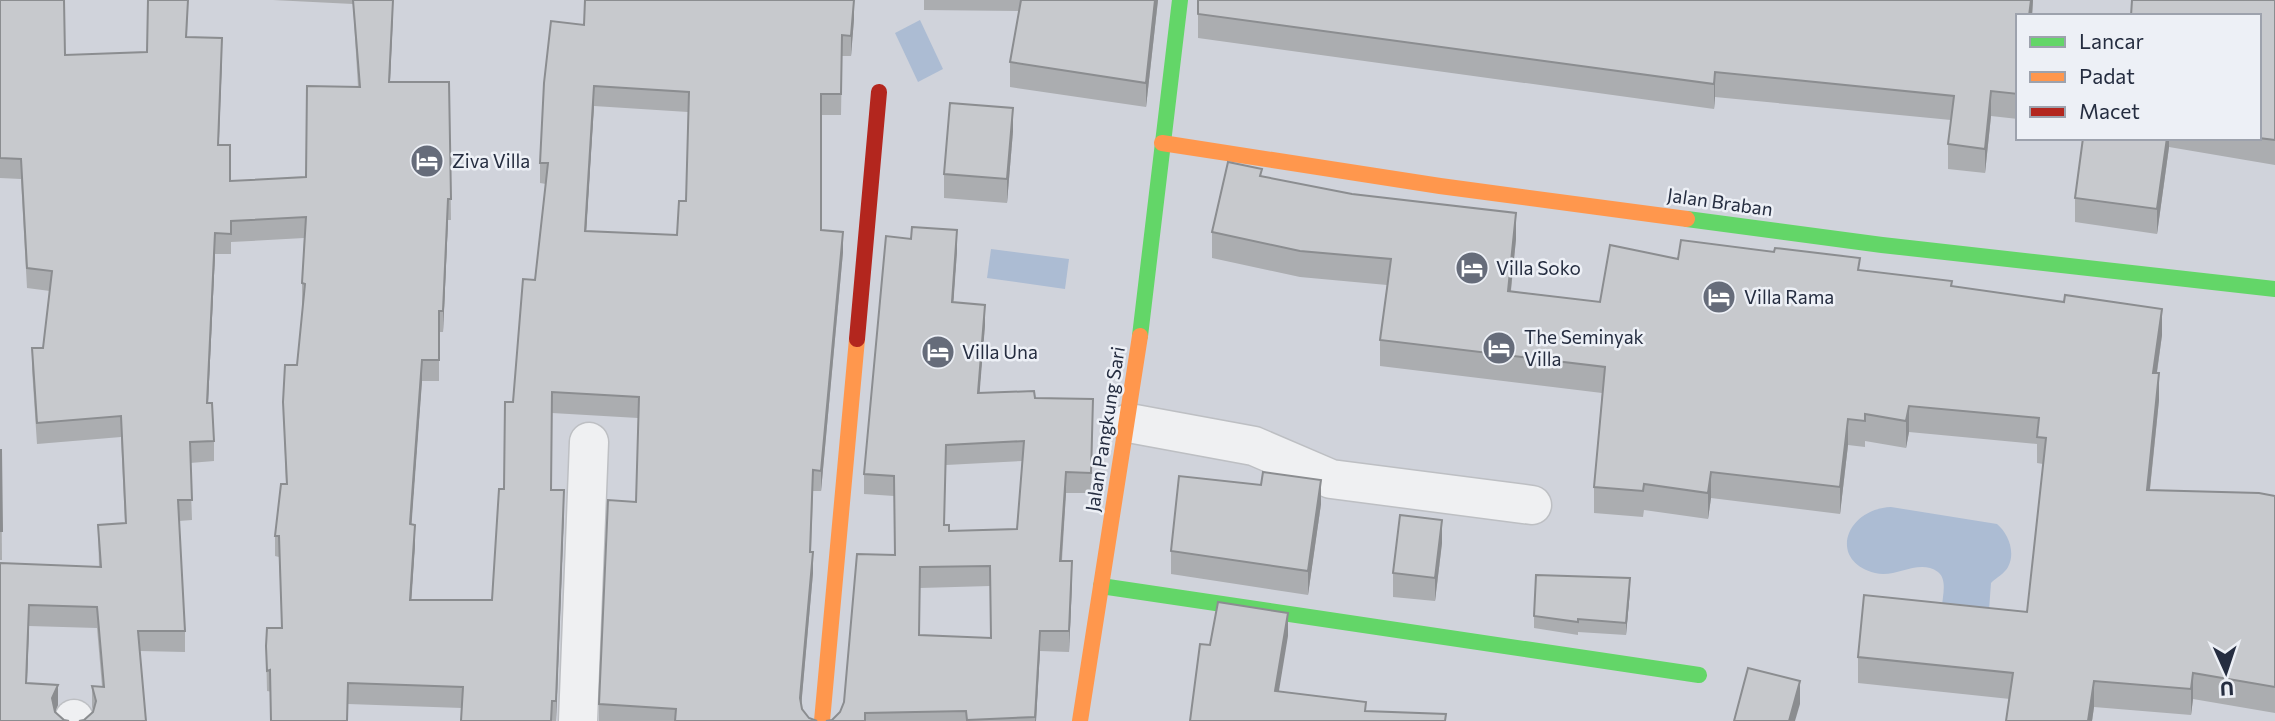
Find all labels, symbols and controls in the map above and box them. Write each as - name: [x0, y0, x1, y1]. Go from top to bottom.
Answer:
- legend: [2016, 14, 2261, 140]
- text: Lancar: [2079, 28, 2144, 53]
- text: Padat: [2079, 63, 2135, 88]
- text: Macet: [2079, 98, 2140, 123]
- hotel icon: Ziva Villa: [408, 142, 446, 180]
- place label: Ziva Villa: [452, 149, 530, 172]
- street label: Jalan Braban: [1666, 183, 1774, 220]
- hotel icon: Villa Soko: [1453, 249, 1491, 287]
- place label: Villa Soko: [1496, 256, 1581, 279]
- hotel icon: Villa Rama: [1700, 278, 1738, 316]
- place label: Villa Rama: [1744, 285, 1834, 308]
- place label: The Seminyak Villa: [1524, 325, 1644, 370]
- hotel icon: The Seminyak Villa: [1480, 329, 1518, 367]
- hotel icon: Villa Una: [919, 333, 957, 371]
- place label: Villa Una: [962, 340, 1038, 363]
- street label: Jalan Pangkung Sari: [1080, 345, 1129, 513]
- north arrow: [2191, 637, 2261, 707]
- text: U: [2219, 678, 2234, 701]

